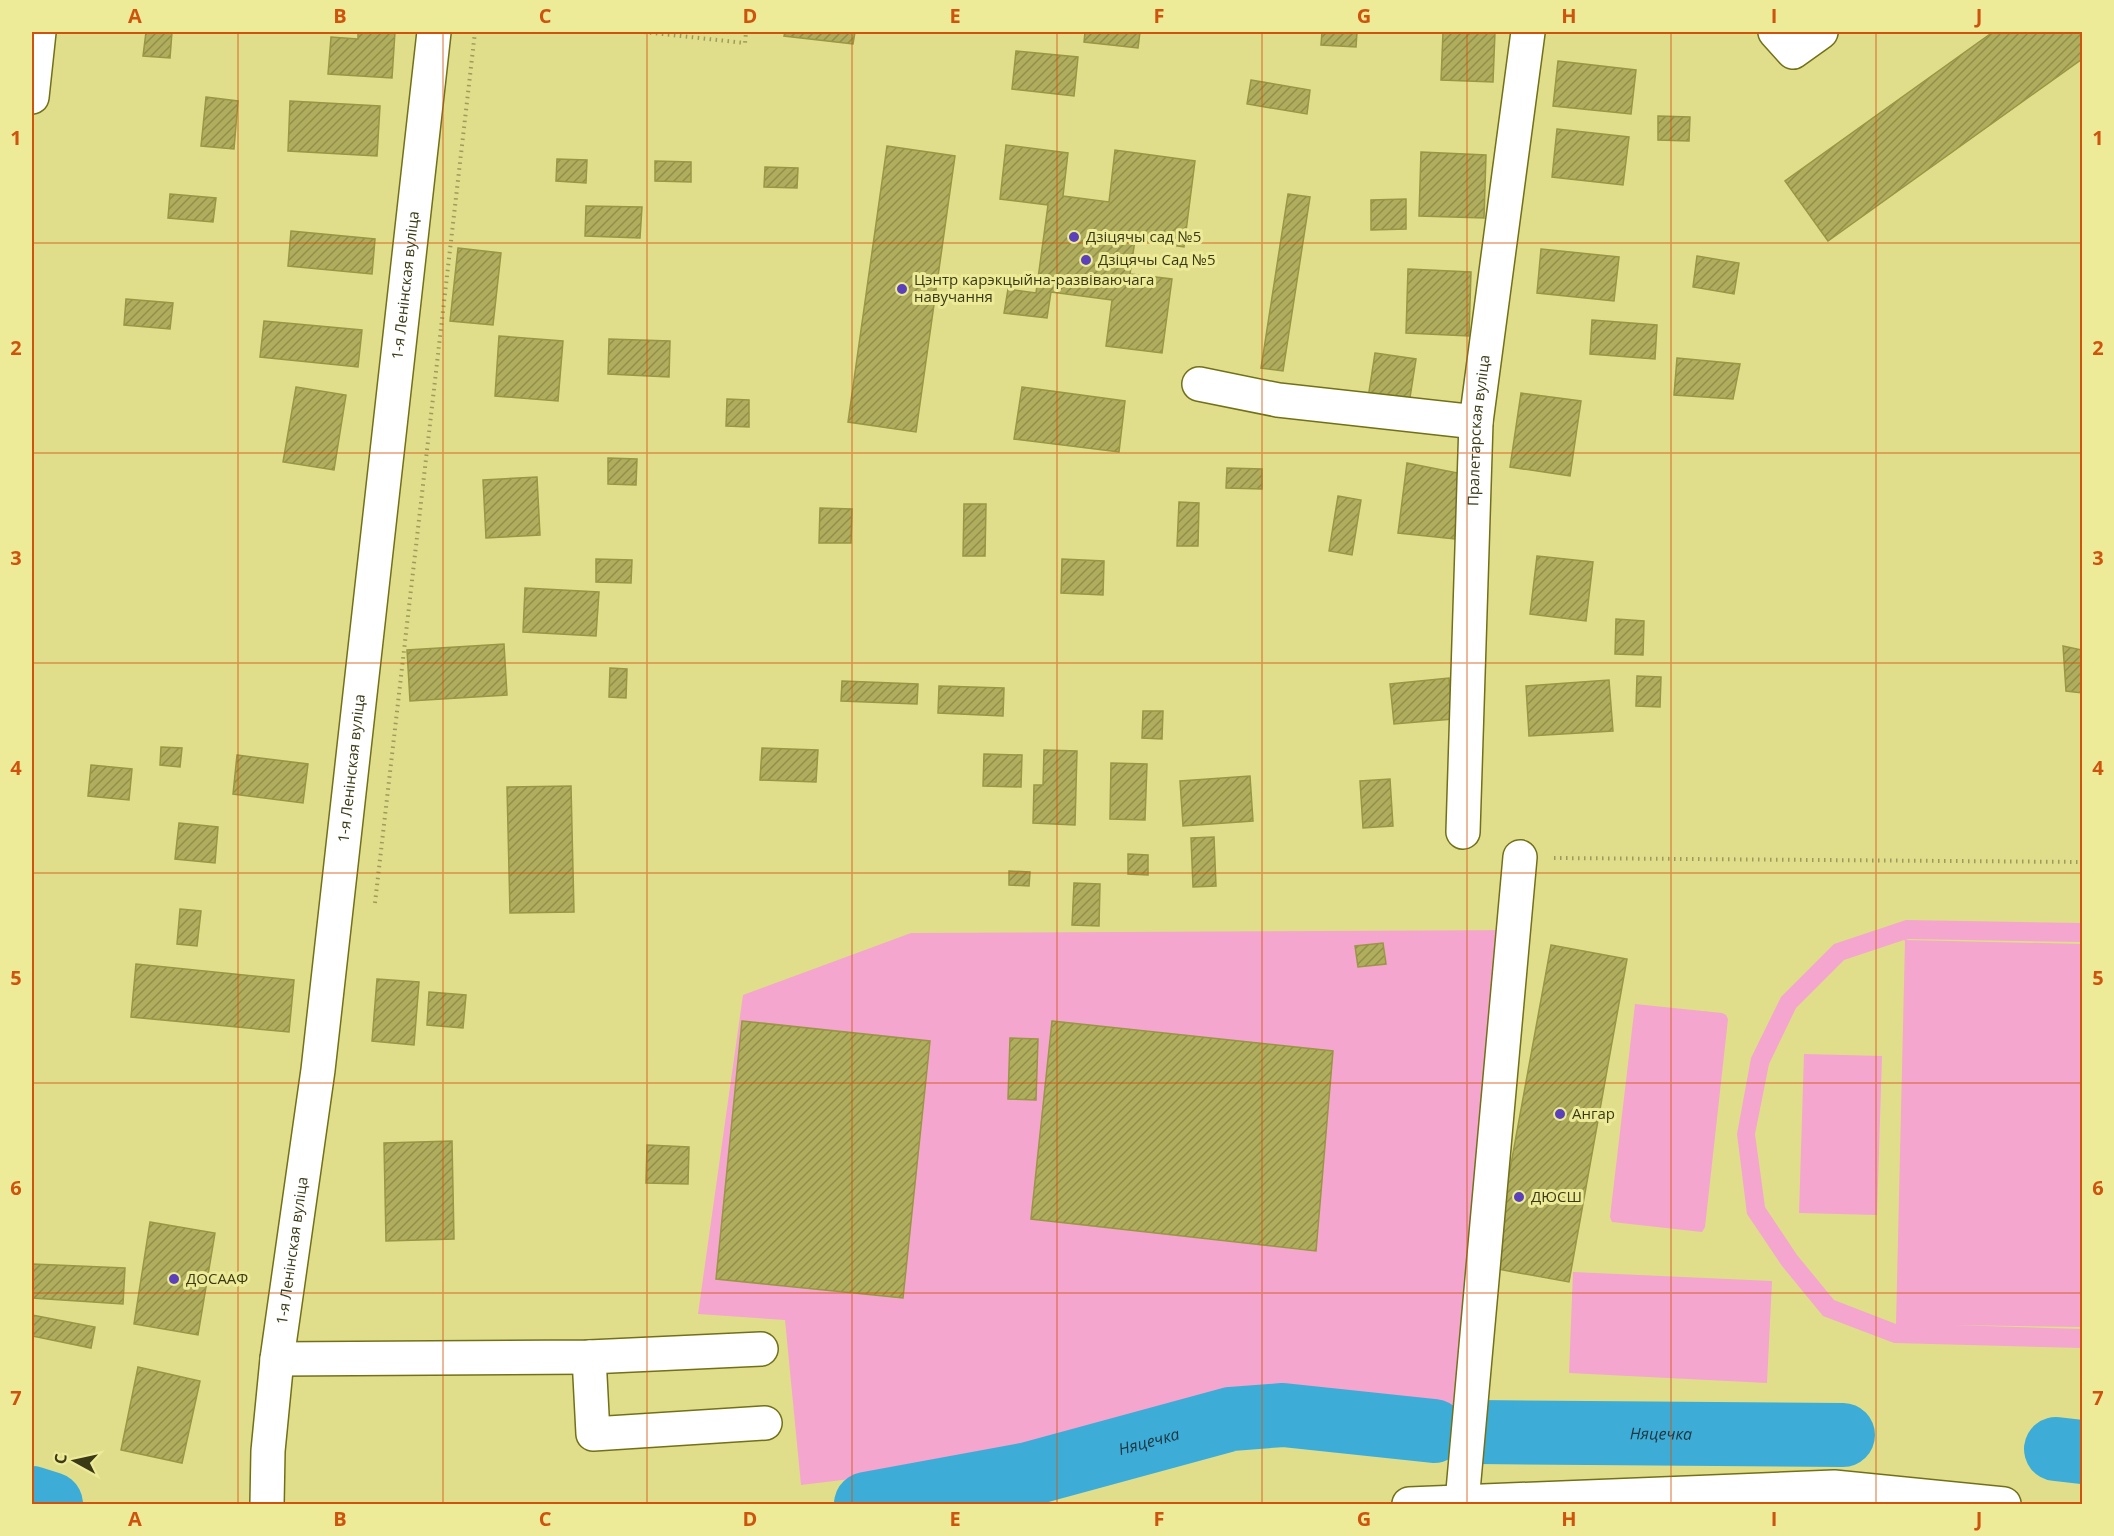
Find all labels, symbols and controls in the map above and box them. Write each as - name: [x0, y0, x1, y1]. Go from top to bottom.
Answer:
- text: A: [128, 2, 142, 29]
- text: B: [333, 2, 347, 29]
- text: C: [539, 2, 552, 29]
- text: D: [743, 2, 757, 29]
- text: E: [949, 2, 961, 29]
- text: F: [1154, 2, 1164, 29]
- text: G: [1357, 2, 1371, 29]
- text: H: [1561, 2, 1577, 29]
- text: I: [1771, 2, 1777, 29]
- text: J: [1974, 2, 1982, 29]
- text: 1: [10, 124, 22, 151]
- text: 1: [2092, 124, 2104, 151]
- street label: 1-я Ленінская вуліца: [386, 210, 423, 360]
- place label: Дзіцячы сад №5: [1086, 226, 1201, 246]
- marker: Дзіцячы сад №5: [1067, 230, 1081, 244]
- place label: Дзіцячы Сад №5: [1098, 249, 1216, 269]
- marker: Дзіцячы Сад №5: [1079, 253, 1093, 267]
- place label: Цэнтр карэкцыйна-развіваючага навучання: [914, 269, 1154, 306]
- marker: Цэнтр карэкцыйна-развіваючага навучання: [895, 282, 909, 296]
- text: 2: [10, 334, 22, 361]
- text: 2: [2092, 334, 2104, 361]
- street label: Пралетарская вуліца: [1462, 353, 1494, 506]
- text: 3: [10, 544, 22, 571]
- text: 3: [2092, 544, 2104, 571]
- street label: 1-я Ленінская вуліца: [333, 693, 369, 843]
- text: 4: [10, 754, 22, 781]
- text: 4: [2092, 754, 2104, 781]
- text: 5: [10, 964, 22, 991]
- text: 5: [2092, 964, 2104, 991]
- place label: Ангар: [1572, 1103, 1615, 1123]
- marker: Ангар: [1553, 1107, 1567, 1121]
- text: 6: [10, 1174, 22, 1201]
- text: 6: [2092, 1174, 2104, 1201]
- street label: 1-я Ленінская вуліца: [271, 1175, 312, 1326]
- place label: ДЮСШ: [1531, 1186, 1582, 1206]
- marker: ДЮСШ: [1512, 1190, 1526, 1204]
- place label: ДОСААФ: [186, 1268, 248, 1288]
- marker: ДОСААФ: [167, 1272, 181, 1286]
- text: 7: [10, 1384, 22, 1411]
- text: 7: [2092, 1384, 2104, 1411]
- water label: Няцечка: [1630, 1422, 1692, 1445]
- water label: Няцечка: [1116, 1423, 1182, 1460]
- north arrow: [45, 1431, 105, 1491]
- text: С: [49, 1452, 72, 1465]
- text: A: [128, 1505, 142, 1532]
- text: B: [333, 1505, 347, 1532]
- text: C: [539, 1505, 552, 1532]
- text: D: [743, 1505, 757, 1532]
- text: E: [949, 1505, 961, 1532]
- text: F: [1154, 1505, 1164, 1532]
- text: G: [1357, 1505, 1371, 1532]
- text: H: [1561, 1505, 1577, 1532]
- text: I: [1771, 1505, 1777, 1532]
- text: J: [1974, 1505, 1982, 1532]

